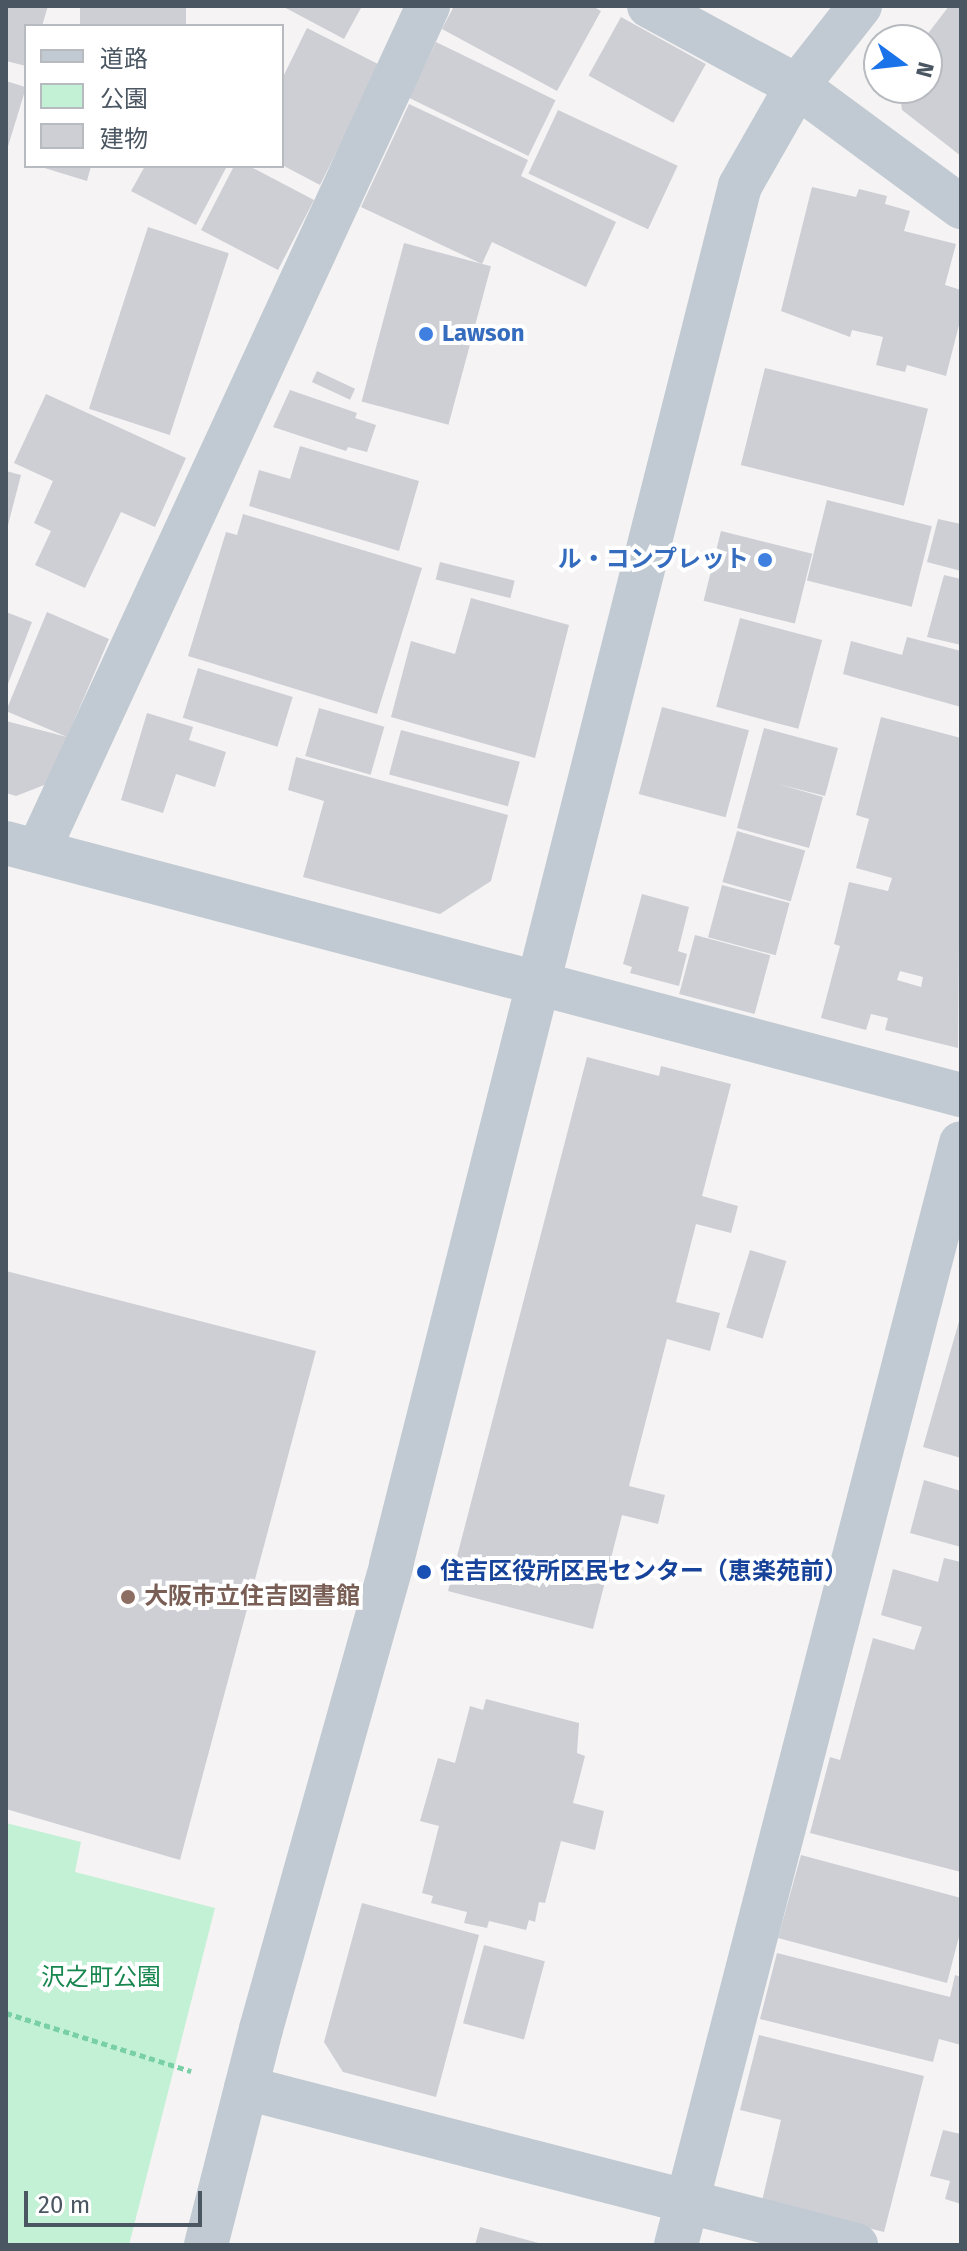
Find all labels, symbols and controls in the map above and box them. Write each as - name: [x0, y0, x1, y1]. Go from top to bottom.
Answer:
- legend: [24, 24, 284, 168]
- north arrow: [863, 24, 943, 104]
- text: 道路: [100, 45, 148, 73]
- text: N: [910, 59, 940, 80]
- text: 公園: [100, 85, 148, 113]
- text: 建物: [100, 125, 148, 153]
- place label: Lawson: [442, 320, 525, 348]
- marker: Lawson: [417, 325, 435, 343]
- place label: ル・コンプレット: [557, 546, 749, 574]
- marker: ル・コンプレット: [756, 551, 774, 569]
- place label: 住吉区役所区民センター（恵楽苑前）: [440, 1558, 848, 1586]
- marker: 住吉区役所区民センター（恵楽苑前）: [415, 1563, 433, 1581]
- place label: 大阪市立住吉図書館: [144, 1583, 360, 1611]
- marker: 大阪市立住吉図書館: [119, 1588, 137, 1606]
- park label: 沢之町公園: [41, 1964, 161, 1992]
- scale bar: [28, 2175, 206, 2225]
- text: 20 m: [38, 2191, 90, 2219]

